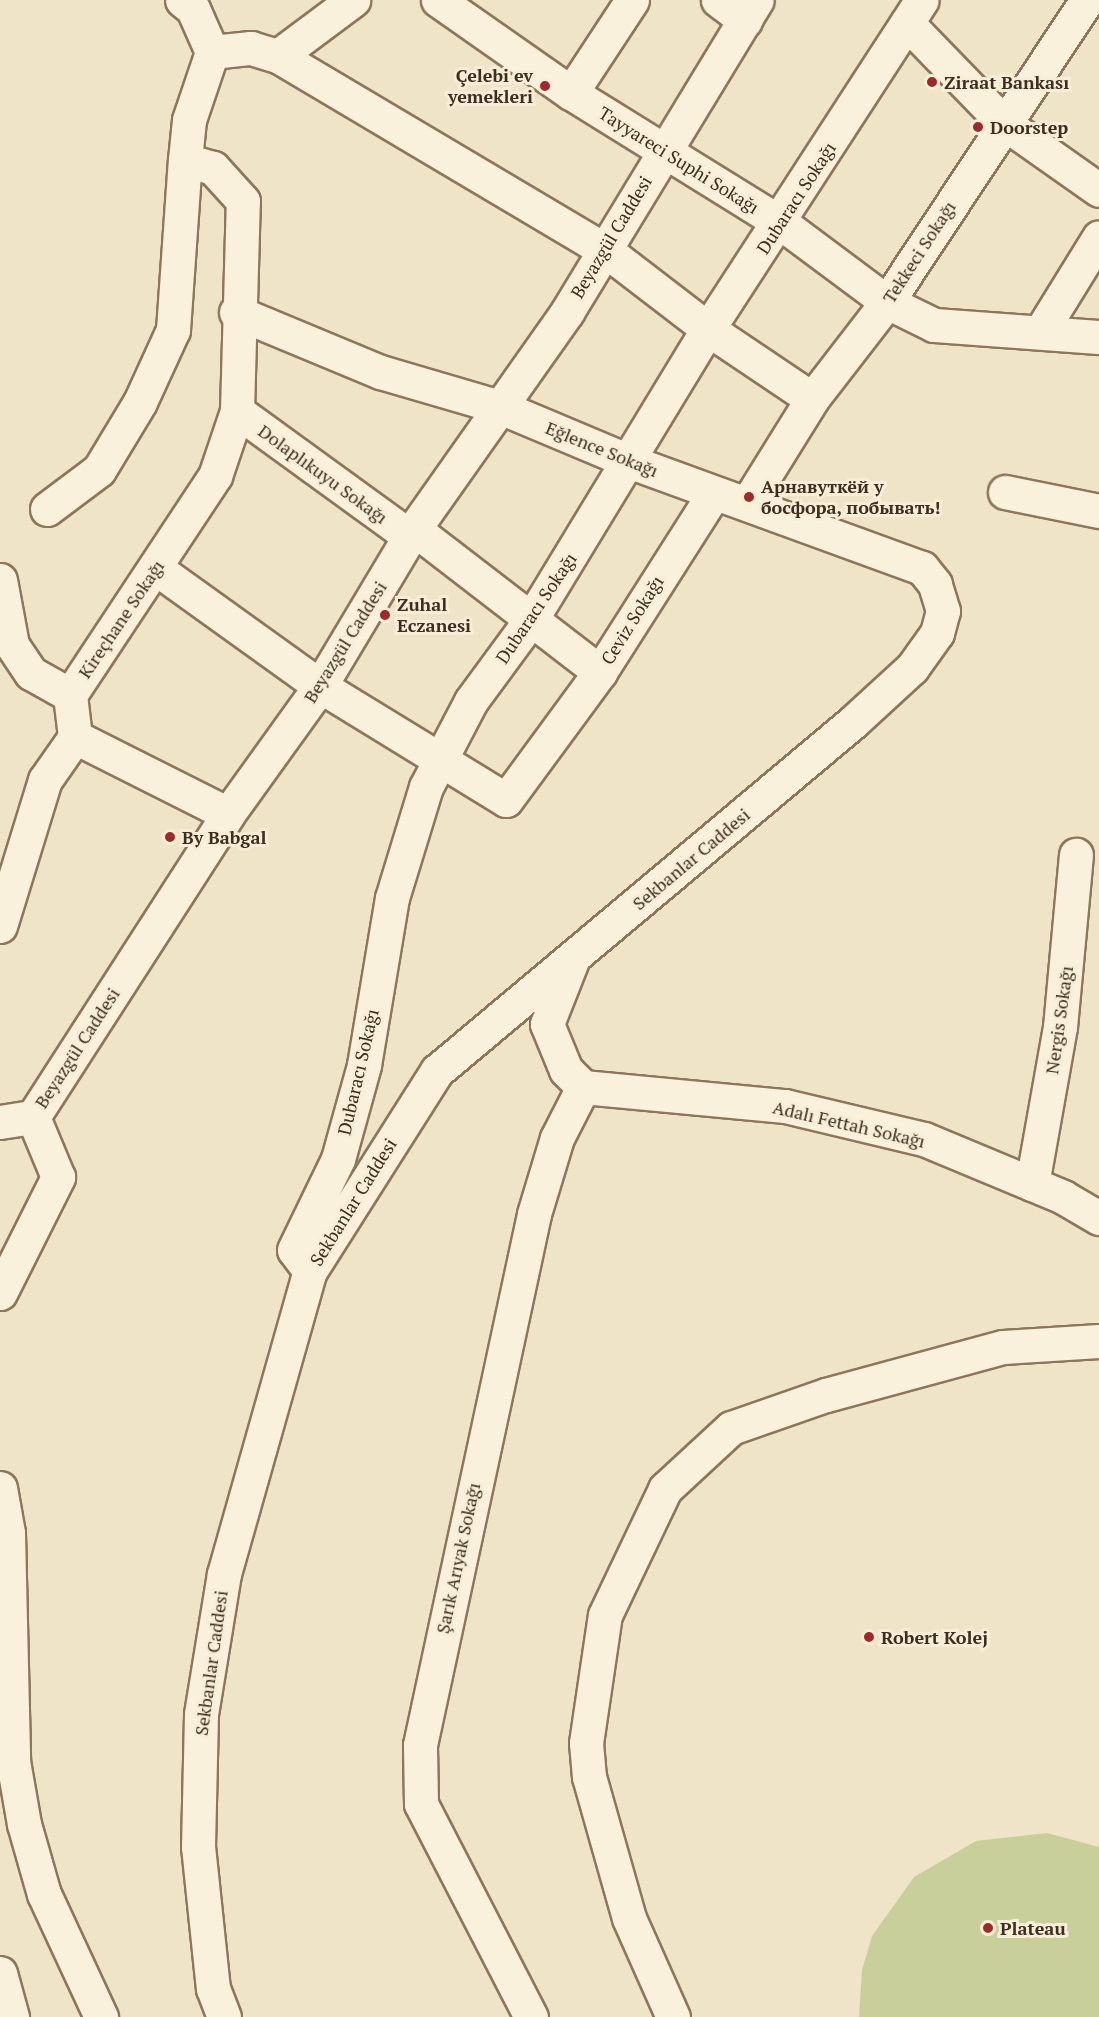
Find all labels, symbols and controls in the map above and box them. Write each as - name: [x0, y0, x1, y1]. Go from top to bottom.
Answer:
- place label: Çelebi ev yemekleri: [448, 65, 533, 107]
- place label: Ziraat Bankası: [944, 71, 1069, 93]
- marker: Ziraat Bankası: [925, 75, 939, 89]
- marker: Çelebi ev yemekleri: [538, 79, 552, 93]
- street label: Tayyareci Suphi Sokağı: [595, 102, 763, 218]
- place label: Doorstep: [990, 116, 1068, 138]
- marker: Doorstep: [971, 120, 985, 134]
- street label: Dubaracı Sokağı: [752, 138, 840, 258]
- street label: Beyazgül Caddesi: [566, 172, 656, 302]
- street label: Tekkeci Sokağı: [878, 197, 960, 307]
- street label: Eğlence Sokağı: [543, 417, 661, 481]
- street label: Dolaplıkuyu Sokağı: [254, 420, 392, 528]
- place label: Арнавуткёй у босфора, побывать!: [761, 476, 941, 518]
- marker: Арнавуткёй у босфора, побывать!: [742, 490, 756, 504]
- street label: Dubaracı Sokağı: [491, 548, 581, 668]
- street label: Kireçhane Sokağı: [73, 556, 169, 682]
- street label: Ceviz Sokağı: [596, 572, 668, 668]
- street label: Beyazgül Caddesi: [299, 577, 391, 707]
- place label: Zuhal Eczanesi: [397, 594, 471, 636]
- marker: Zuhal Eczanesi: [378, 608, 392, 622]
- street label: Sekbanlar Caddesi: [628, 804, 754, 914]
- place label: By Babgal: [182, 826, 266, 848]
- marker: By Babgal: [163, 830, 177, 844]
- street label: Nergis Sokağı: [1041, 964, 1077, 1076]
- street label: Beyazgül Caddesi: [30, 984, 124, 1112]
- street label: Dubaracı Sokağı: [333, 1007, 383, 1137]
- street label: Adalı Fettah Sokağı: [771, 1096, 927, 1152]
- street label: Sekbanlar Caddesi: [305, 1134, 401, 1270]
- street label: Şarık Arıyak Sokağı: [431, 1480, 485, 1636]
- street label: Sekbanlar Caddesi: [190, 1589, 232, 1737]
- place label: Robert Kolej: [881, 1626, 988, 1648]
- marker: Robert Kolej: [862, 1630, 876, 1644]
- place label: Plateau: [1000, 1917, 1066, 1939]
- marker: Plateau: [981, 1921, 995, 1935]

